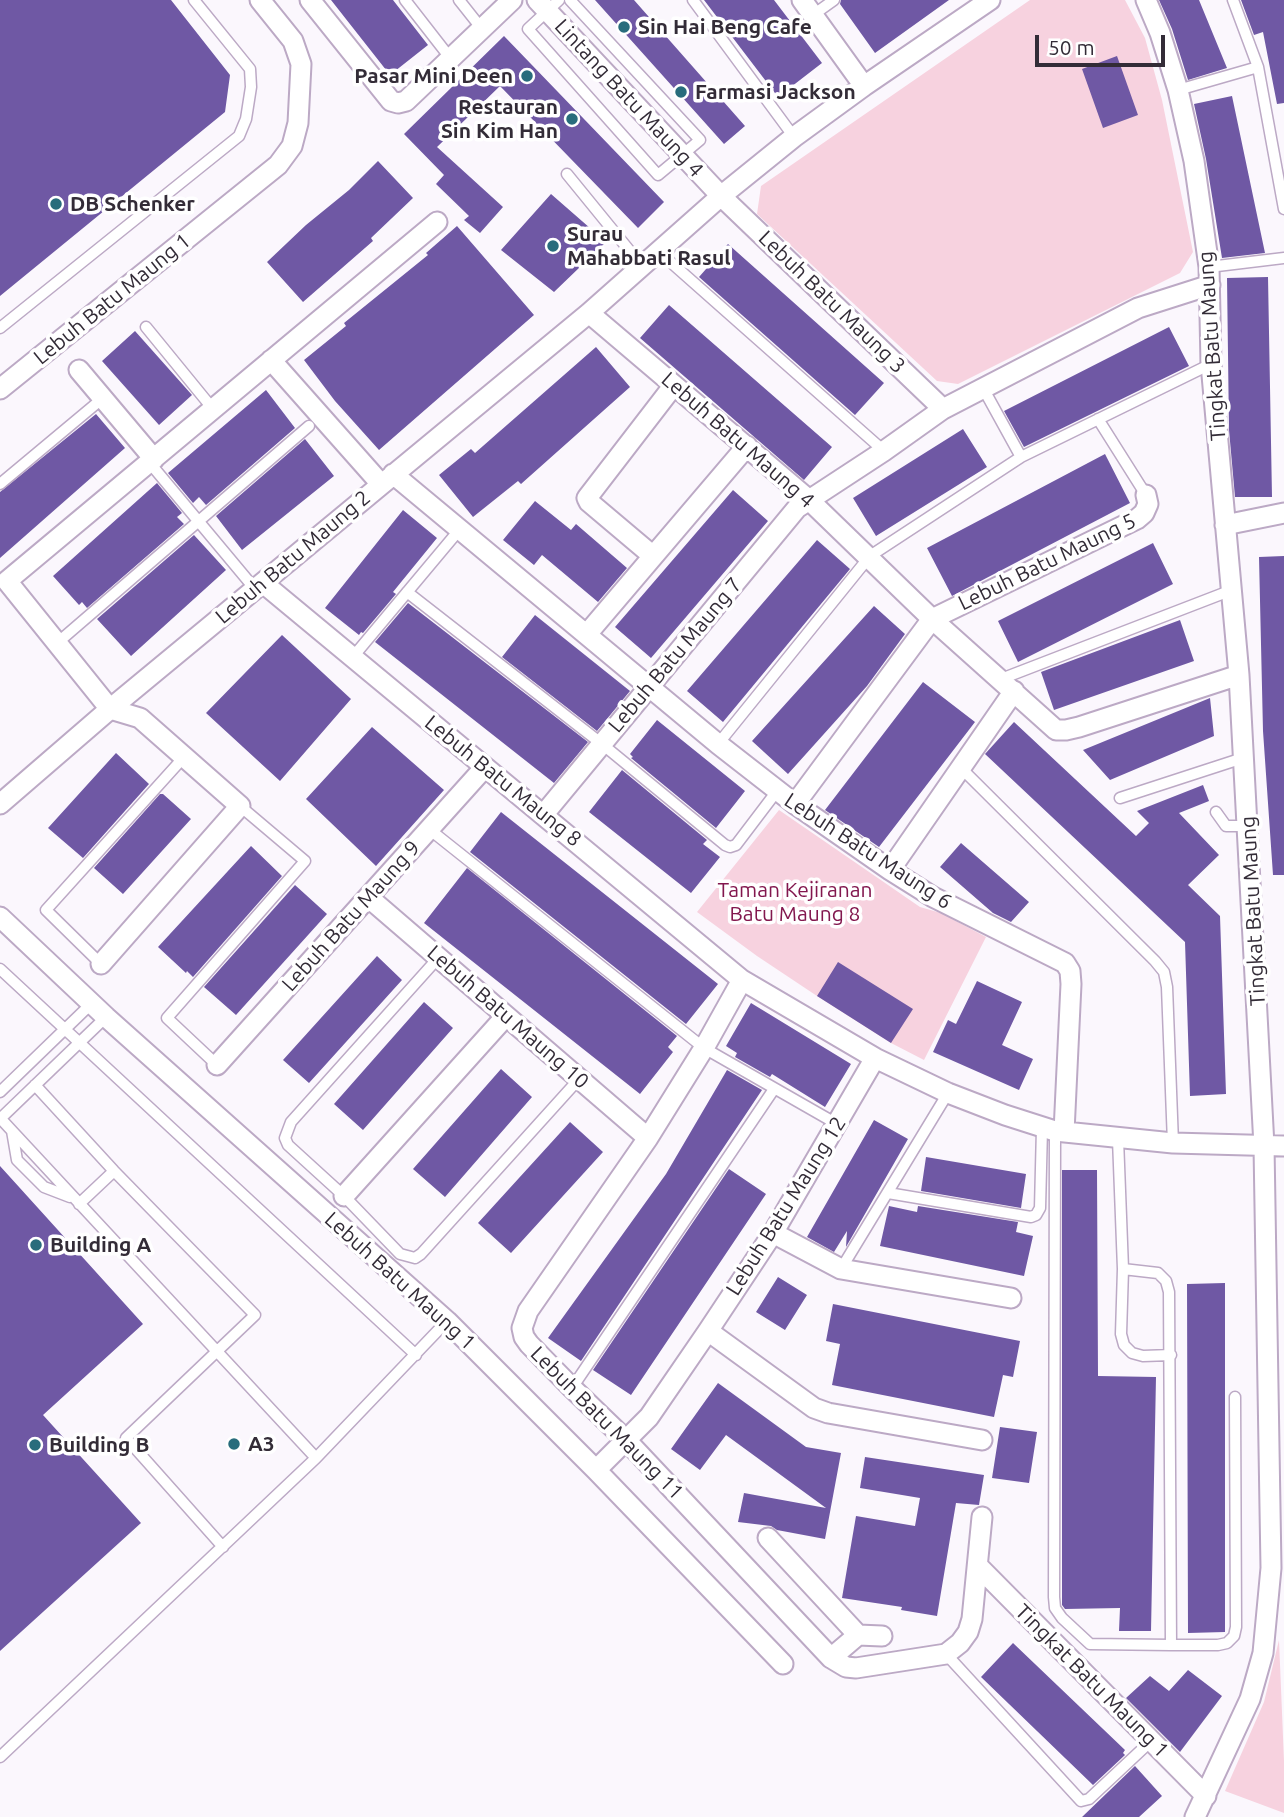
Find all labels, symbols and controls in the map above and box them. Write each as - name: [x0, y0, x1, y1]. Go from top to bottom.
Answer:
- street label: Lintang Batu Maung 4: [549, 14, 709, 182]
- place label: Sin Hai Beng Cafe: [638, 14, 812, 40]
- marker: Sin Hai Beng Cafe: [616, 19, 632, 35]
- scale bar: [1039, 21, 1168, 65]
- text: 50 m: [1048, 35, 1095, 59]
- place label: Pasar Mini Deen: [354, 63, 513, 89]
- marker: Pasar Mini Deen: [519, 68, 535, 84]
- place label: Farmasi Jackson: [695, 79, 856, 105]
- marker: Farmasi Jackson: [673, 84, 689, 100]
- place label: Restauran Sin Kim Han: [441, 94, 558, 144]
- marker: Restauran Sin Kim Han: [564, 111, 580, 127]
- place label: DB Schenker: [70, 191, 195, 217]
- marker: DB Schenker: [48, 196, 64, 212]
- place label: Surau Mahabbati Rasul: [567, 221, 731, 271]
- street label: Lebuh Batu Maung 3: [753, 225, 911, 379]
- street label: Lebuh Batu Maung 1: [29, 228, 195, 370]
- marker: Surau Mahabbati Rasul: [545, 238, 561, 254]
- street label: Tingkat Batu Maung: [1193, 250, 1231, 442]
- street label: Lebuh Batu Maung 4: [656, 367, 820, 513]
- street label: Lebuh Batu Maung 2: [210, 485, 376, 629]
- street label: Lebuh Batu Maung 5: [954, 508, 1140, 616]
- street label: Lebuh Batu Maung 7: [603, 572, 747, 738]
- street label: Lebuh Batu Maung 8: [420, 710, 586, 852]
- street label: Lebuh Batu Maung 6: [780, 788, 956, 914]
- street label: Tingkat Batu Maung: [1235, 815, 1271, 1007]
- street label: Lebuh Batu Maung 9: [277, 835, 425, 997]
- park label: Taman Kejiranan Batu Maung 8: [717, 877, 873, 927]
- street label: Lebuh Batu Maung 10: [422, 940, 594, 1094]
- street label: Lebuh Batu Maung 12: [721, 1112, 851, 1300]
- street label: Lebuh Batu Maung 1: [319, 1207, 481, 1355]
- place label: Building A: [50, 1232, 151, 1258]
- marker: Building A: [28, 1237, 44, 1253]
- street label: Lebuh Batu Maung 11: [525, 1341, 689, 1505]
- place label: A3: [248, 1431, 275, 1457]
- place label: Building B: [49, 1432, 149, 1458]
- marker: A3: [226, 1436, 242, 1452]
- marker: Building B: [27, 1437, 43, 1453]
- street label: Tingkat Batu Maung 1: [1010, 1599, 1174, 1763]

